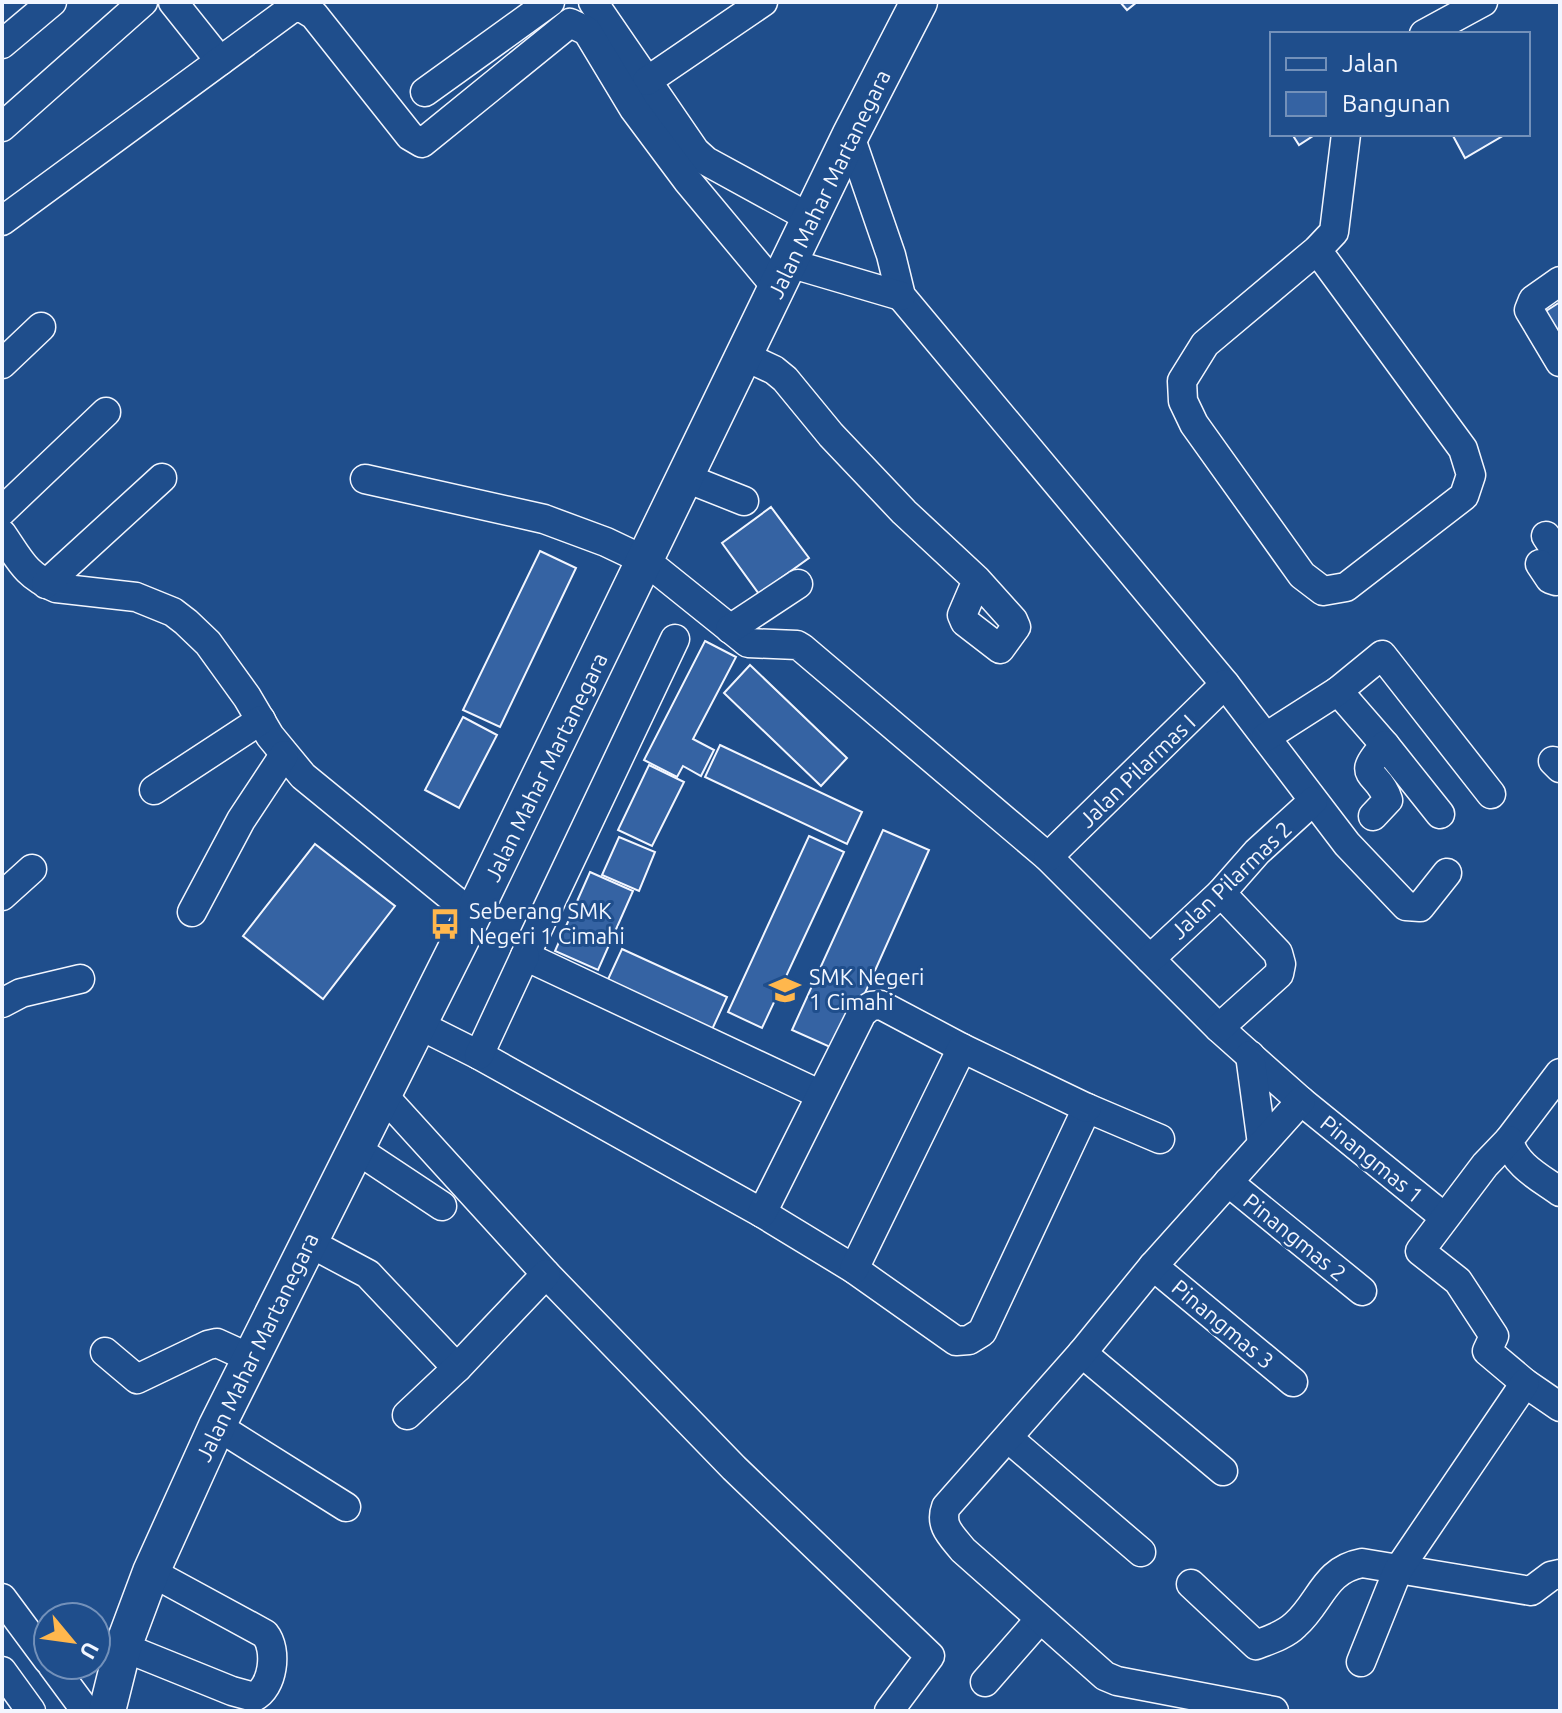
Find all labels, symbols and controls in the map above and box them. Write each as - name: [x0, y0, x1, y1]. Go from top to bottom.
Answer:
- legend: [1270, 32, 1530, 136]
- text: Jalan: [1342, 50, 1399, 77]
- street label: Jalan Mahar Martanegara: [762, 65, 895, 302]
- text: Bangunan: [1342, 90, 1451, 117]
- street label: Jalan Mahar Martanegara: [479, 648, 612, 885]
- street label: Jalan Pilarmas I: [1074, 709, 1200, 832]
- street label: Jalan Pilarmas 2: [1165, 816, 1296, 944]
- place label: Seberang SMK Negeri 1 Cimahi: [469, 898, 625, 948]
- bus stop icon: Seberang SMK Negeri 1 Cimahi: [428, 907, 462, 941]
- place label: SMK Negeri 1 Cimahi: [809, 964, 924, 1014]
- school or university icon: SMK Negeri 1 Cimahi: [768, 973, 802, 1007]
- street label: Pinangmas 1: [1316, 1110, 1429, 1208]
- street label: Pinangmas 2: [1239, 1188, 1352, 1286]
- street label: Jalan Mahar Martanegara: [190, 1228, 323, 1465]
- street label: Pinangmas 3: [1167, 1274, 1279, 1373]
- north arrow: [32, 1601, 112, 1681]
- text: U: [75, 1638, 105, 1664]

